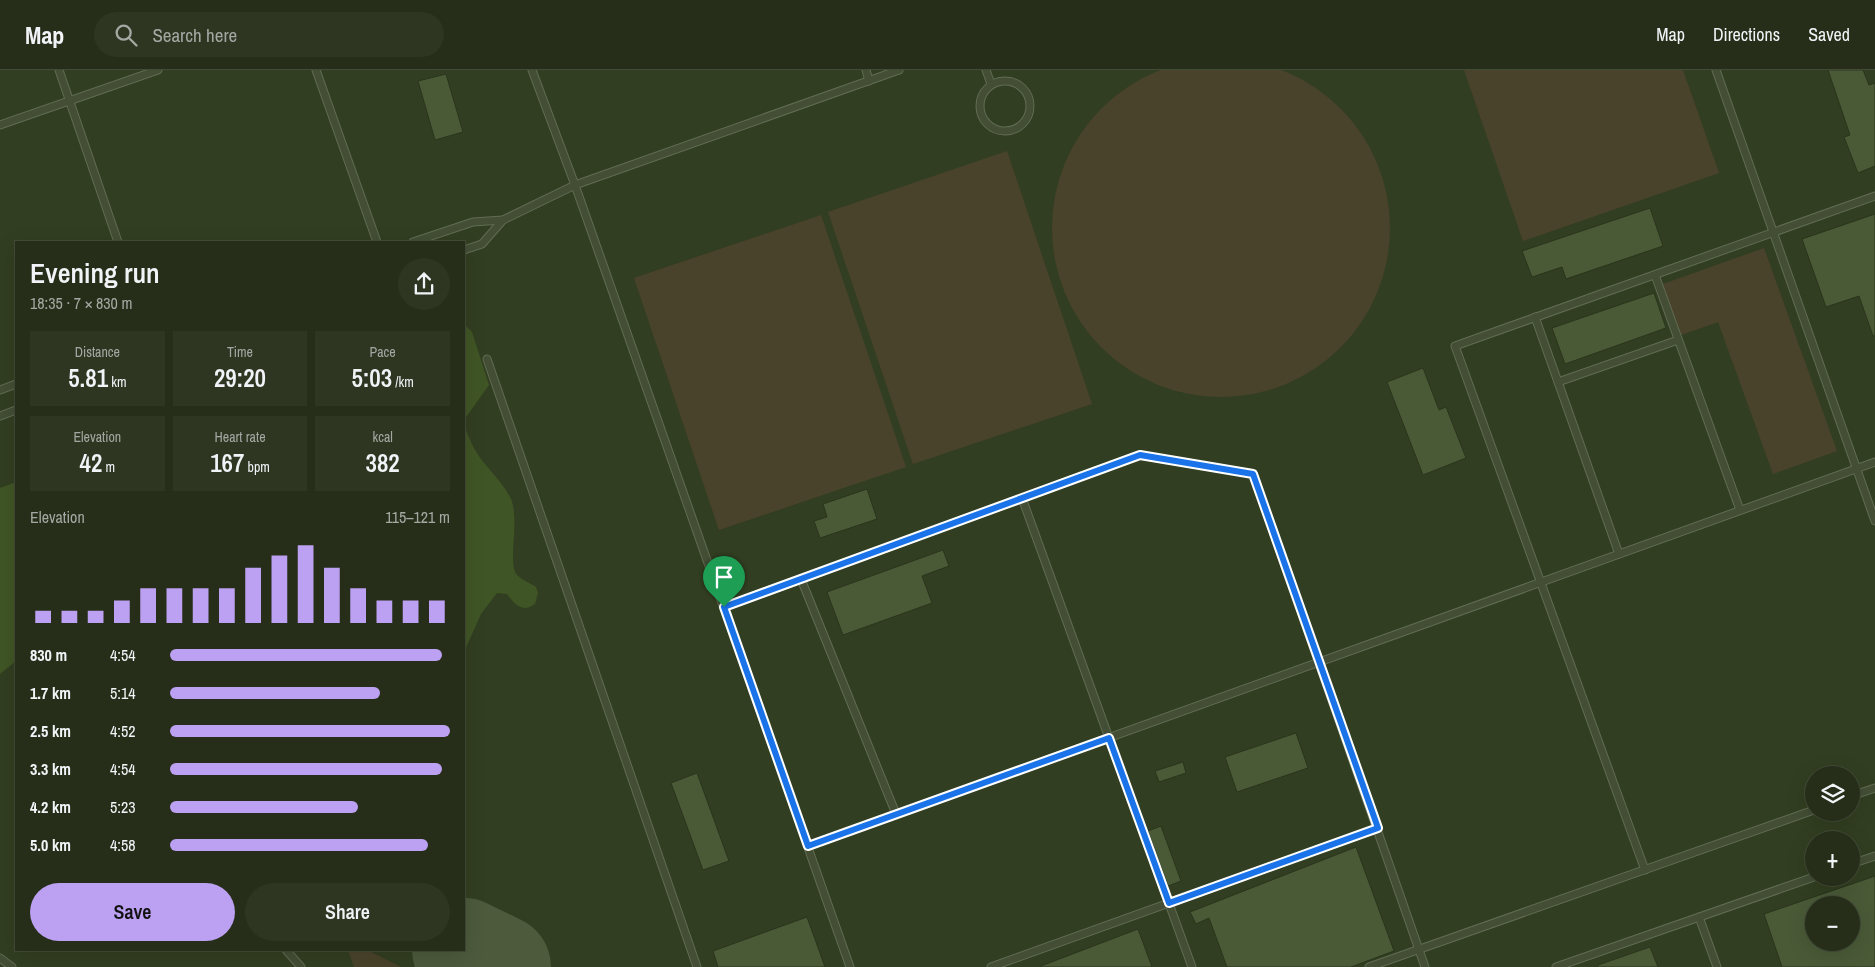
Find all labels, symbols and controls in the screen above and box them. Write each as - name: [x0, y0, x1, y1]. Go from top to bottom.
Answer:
- search box: [94, 12, 444, 57]
- text: Map: [25, 19, 64, 51]
- icon: search: [112, 21, 140, 49]
- text: Search here: [152, 22, 237, 48]
- text: Map: [1656, 22, 1685, 47]
- text: Directions: [1713, 22, 1780, 47]
- text: Saved: [1808, 22, 1850, 47]
- text: Evening run: [30, 254, 160, 292]
- button: share: [398, 258, 450, 310]
- text: 18:35 · 7 × 830 m: [30, 292, 133, 314]
- text: Distance: [75, 343, 120, 361]
- text: Time: [227, 343, 253, 361]
- text: Pace: [370, 343, 396, 361]
- text: 5.81: [68, 361, 108, 395]
- text: 29:20: [214, 361, 266, 395]
- text: 5:03: [351, 361, 392, 395]
- text: km: [108, 373, 127, 391]
- text: /km: [392, 373, 414, 391]
- text: Elevation: [73, 428, 121, 446]
- text: Heart rate: [214, 428, 266, 446]
- text: kcal: [372, 428, 393, 446]
- text: 42: [80, 446, 102, 480]
- text: 167: [210, 446, 244, 480]
- text: 382: [366, 446, 400, 480]
- text: m: [102, 458, 115, 476]
- text: bpm: [244, 458, 270, 476]
- text: Elevation: [30, 506, 85, 528]
- text: 115–121 m: [385, 506, 450, 528]
- pin: [703, 556, 745, 607]
- icon: arrive: [710, 563, 738, 591]
- text: 830 m: [30, 644, 67, 666]
- text: 4:54: [110, 644, 136, 666]
- text: 1.7 km: [30, 682, 71, 704]
- text: 5:14: [110, 682, 136, 704]
- text: 2.5 km: [30, 720, 71, 742]
- text: 4:52: [110, 720, 136, 742]
- text: 3.3 km: [30, 758, 71, 780]
- text: 4:54: [110, 758, 136, 780]
- map controls: [1805, 766, 1860, 951]
- button: layers: [1805, 766, 1860, 821]
- text: 4.2 km: [30, 796, 71, 818]
- text: 5:23: [110, 796, 136, 818]
- button: +: [1805, 831, 1860, 886]
- text: 5.0 km: [30, 834, 71, 856]
- text: 4:58: [110, 834, 136, 856]
- button: Save: [30, 883, 235, 941]
- button: Share: [245, 883, 450, 941]
- button: −: [1805, 896, 1860, 951]

